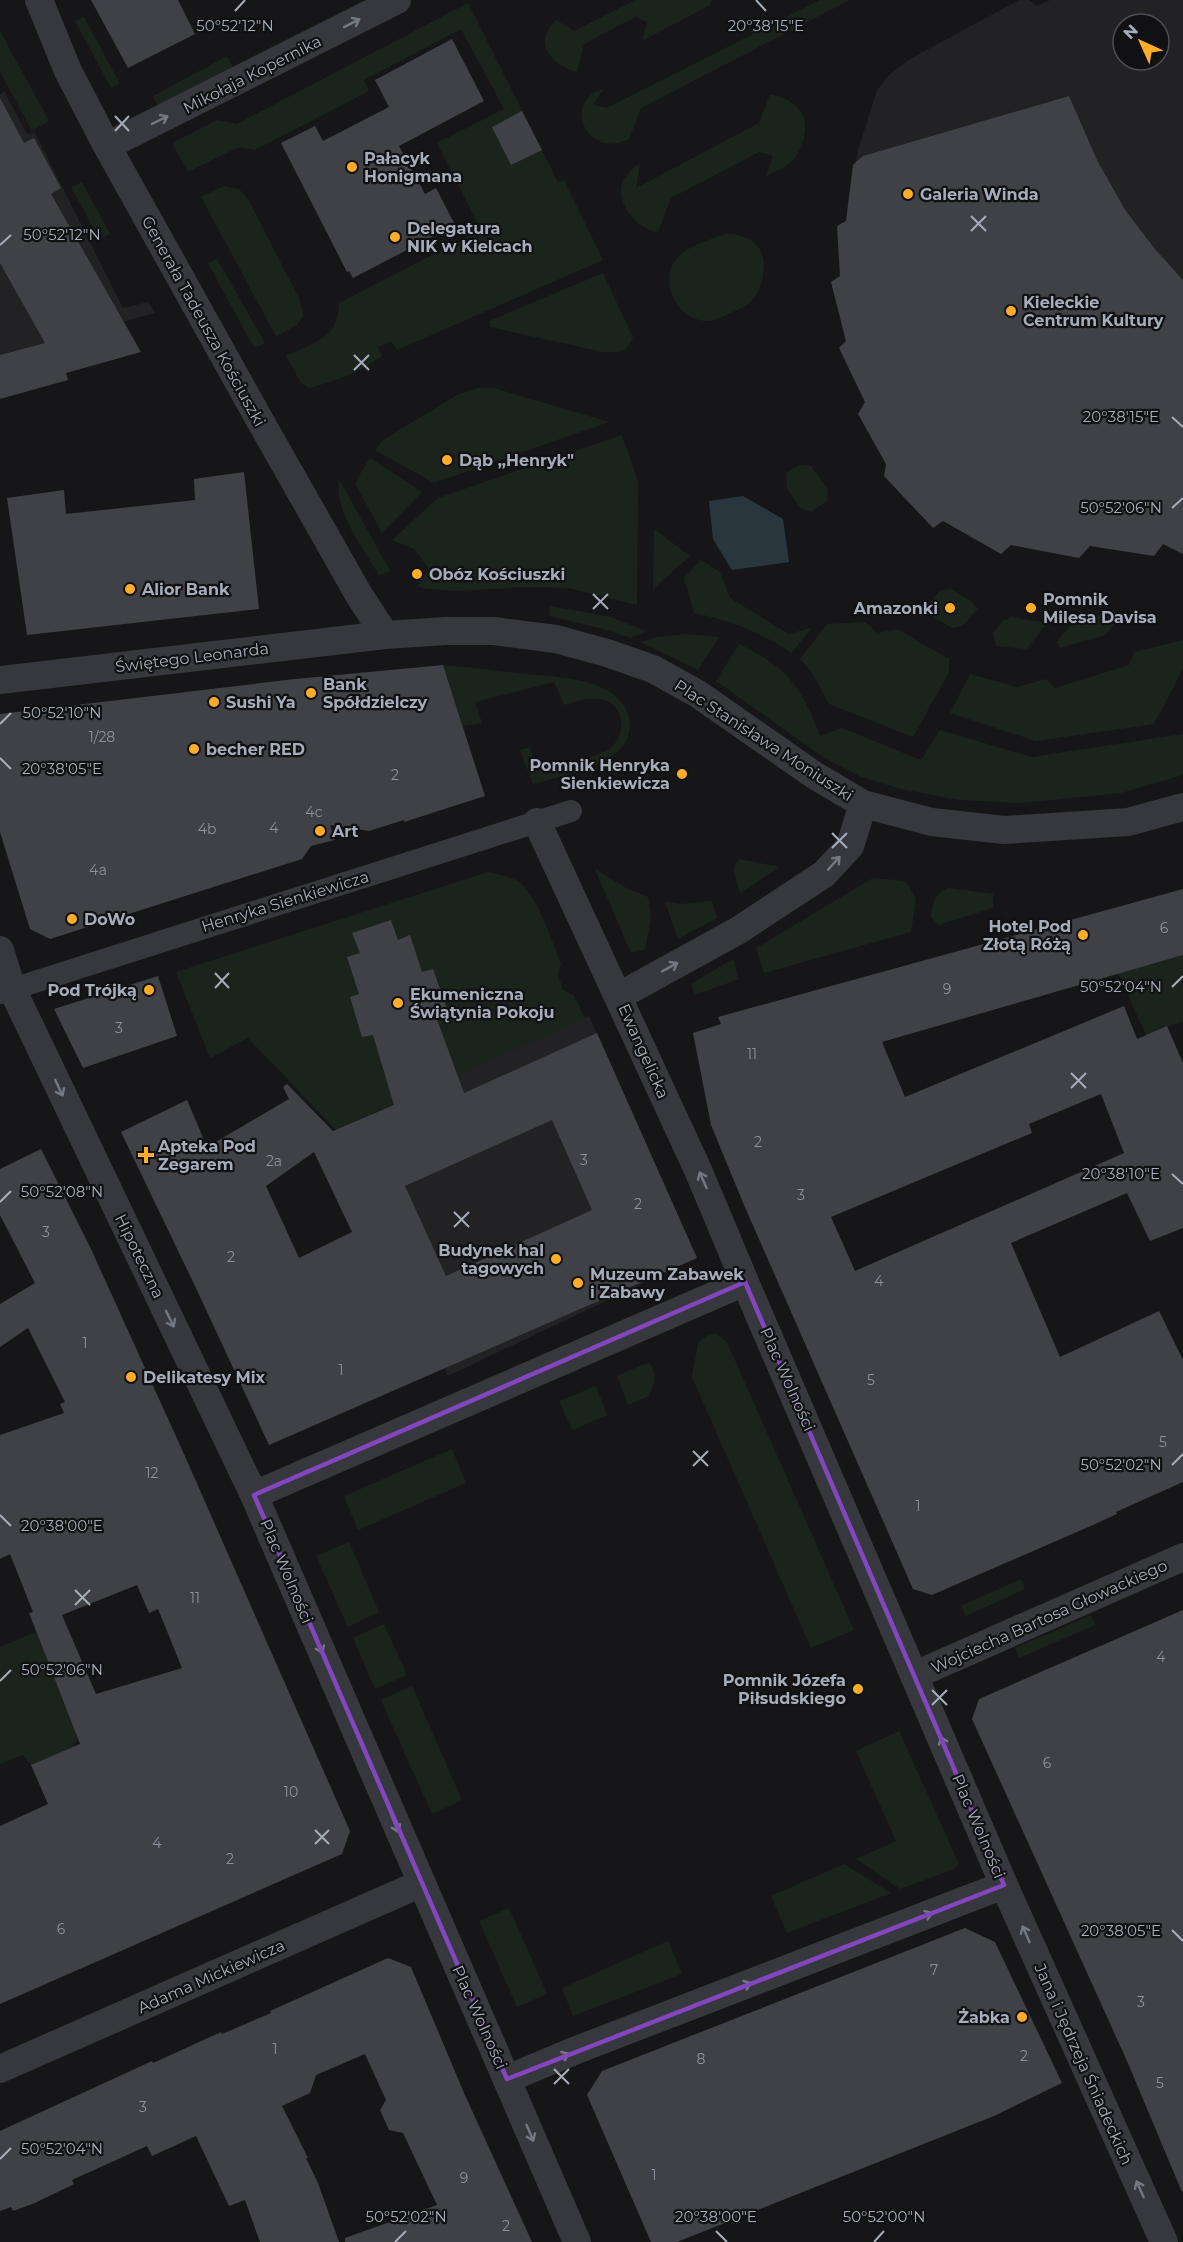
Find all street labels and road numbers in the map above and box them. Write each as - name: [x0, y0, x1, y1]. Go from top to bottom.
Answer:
- street label: Mikołaja Kopernika: [180, 31, 325, 118]
- street label: Generała Tadeusza Kościuszki: [138, 213, 269, 430]
- street label: Świętego Leonarda: [114, 639, 270, 676]
- street label: Plac Stanisława Moniuszki: [671, 676, 857, 805]
- street label: Henryka Sienkiewicza: [199, 867, 371, 936]
- street label: Ewangelicka: [614, 1001, 673, 1101]
- street label: Hipoteczna: [111, 1211, 168, 1301]
- street label: Plac Wolności: [756, 1324, 819, 1434]
- street label: Plac Wolności: [256, 1516, 317, 1626]
- street label: Wojciecha Bartosa Głowackiego: [928, 1556, 1170, 1677]
- street label: Plac Wolności: [948, 1771, 1009, 1881]
- street label: Adama Mickiewicza: [135, 1935, 288, 2017]
- street label: Jana i Jędrzeja Śniadeckich: [1030, 1960, 1137, 2168]
- street label: Plac Wolności: [448, 1962, 511, 2072]

